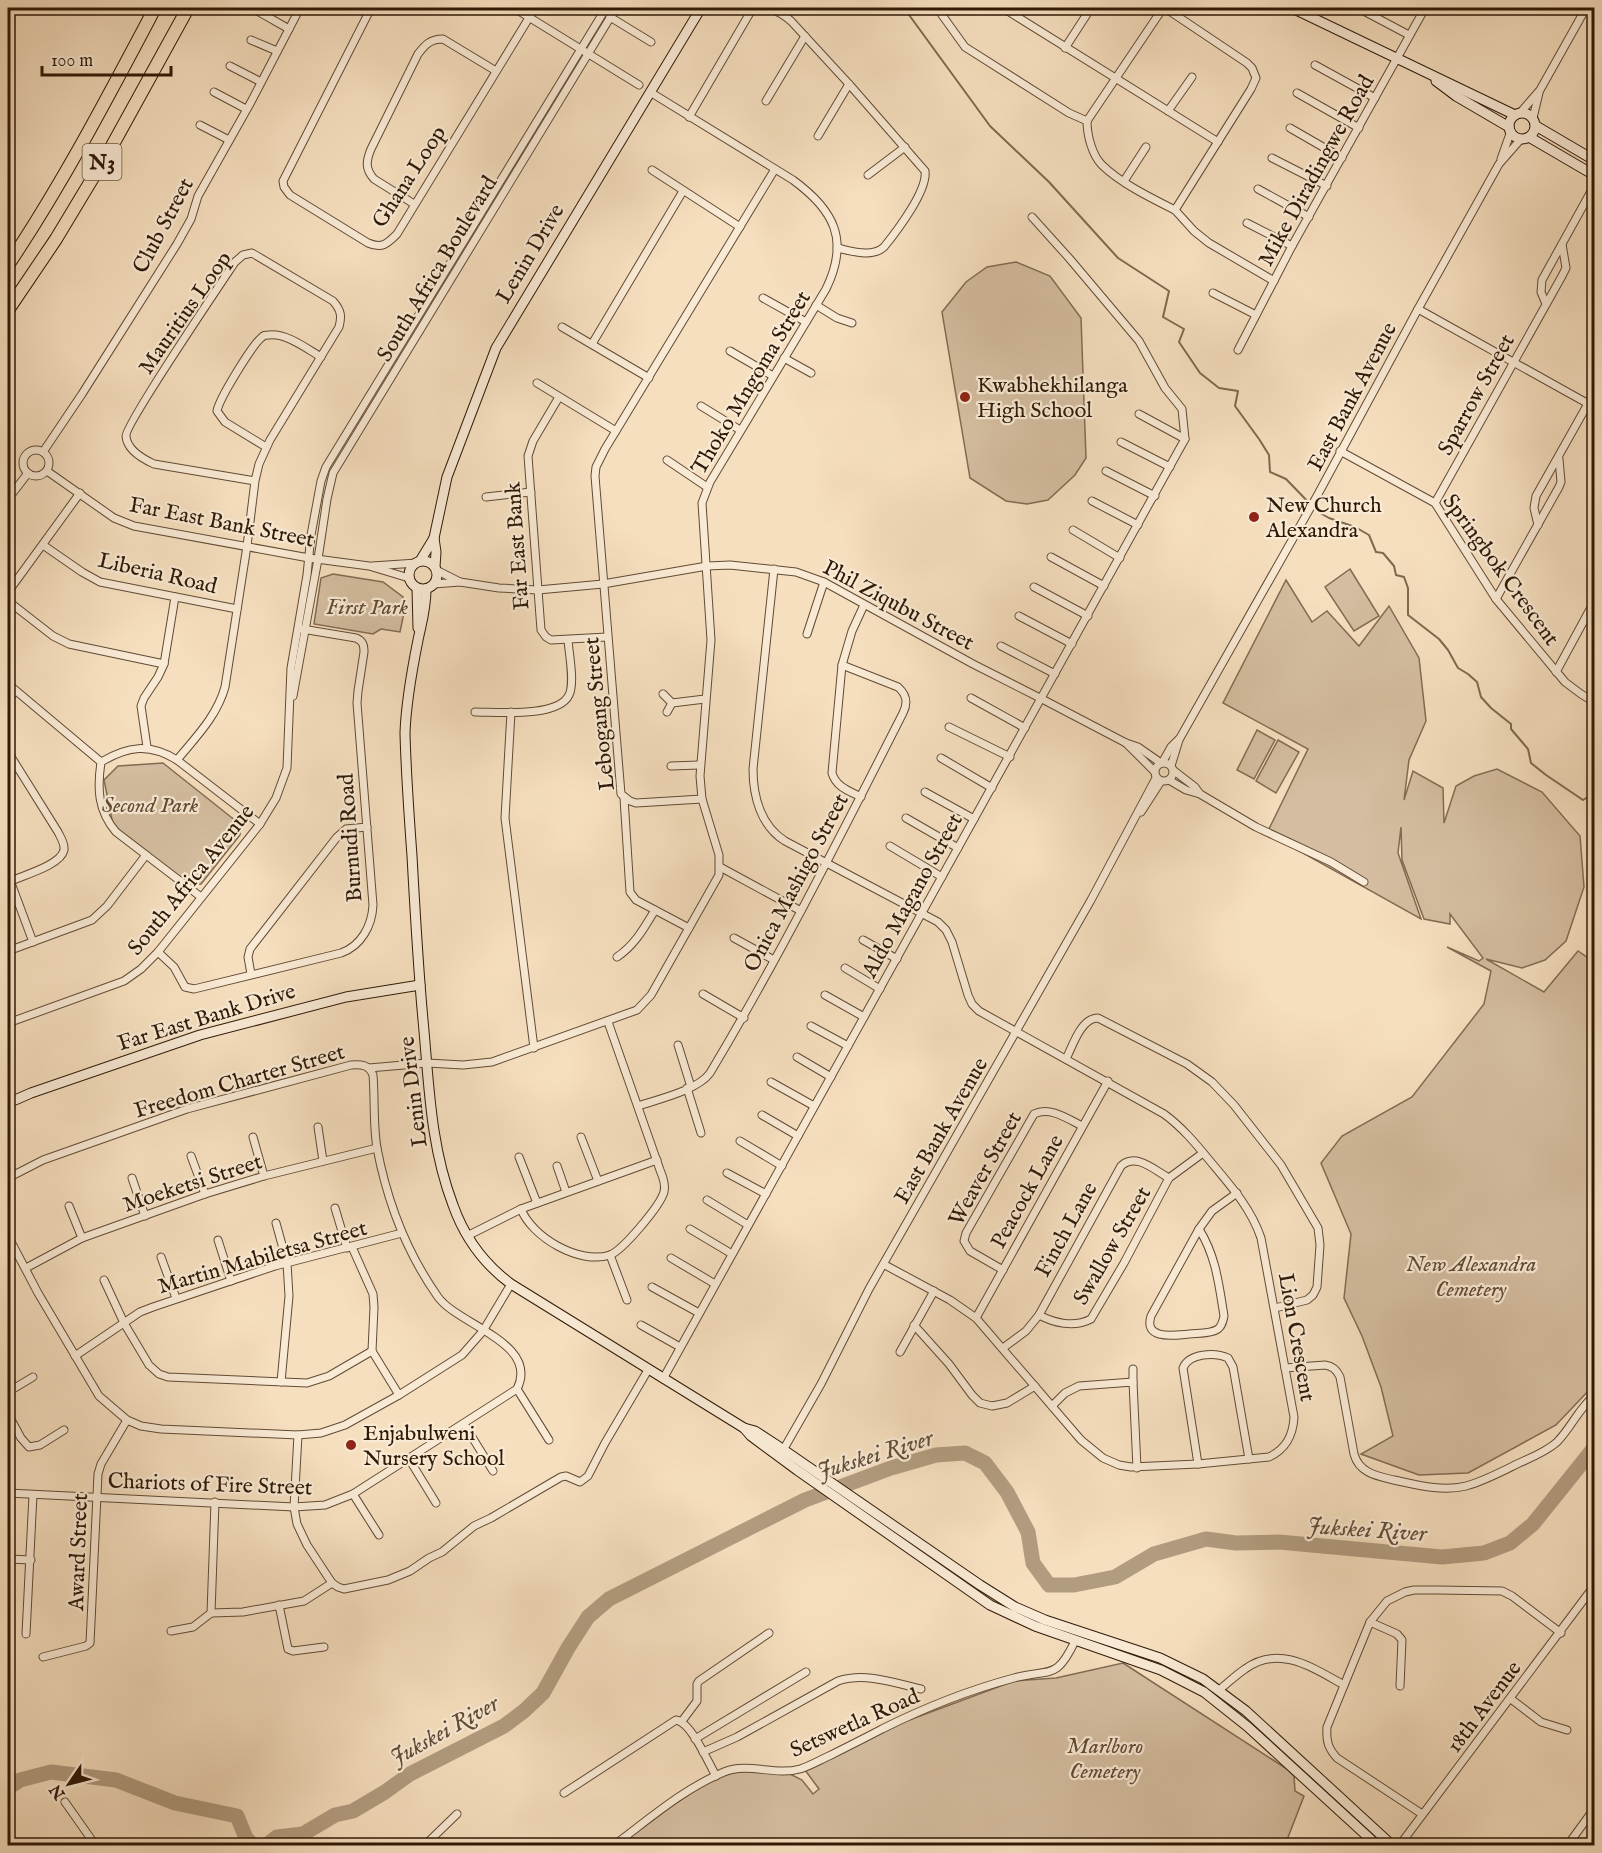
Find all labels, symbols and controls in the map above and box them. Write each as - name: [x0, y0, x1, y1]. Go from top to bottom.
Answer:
- scale bar: [42, 39, 171, 77]
- text: 100 m: [51, 50, 93, 73]
- street label: Mike Diradingwe Road: [1252, 70, 1381, 272]
- street label: Ghana Loop: [366, 121, 453, 233]
- road number: N3: [82, 144, 122, 180]
- street label: South Africa Boulevard: [371, 171, 504, 367]
- street label: Club Street: [127, 173, 201, 279]
- street label: Lenin Drive: [490, 199, 571, 309]
- street label: Mauritius Loop: [133, 246, 239, 380]
- street label: Thoko Mngoma Street: [686, 286, 818, 480]
- street label: East Bank Avenue: [1302, 318, 1404, 476]
- street label: Sparrow Street: [1432, 329, 1522, 461]
- place label: Kwabhekhilanga High School: [977, 372, 1128, 425]
- marker: Kwabhekhilanga High School: [958, 390, 972, 404]
- street label: Far East Bank: [500, 481, 536, 611]
- street label: Springbok Crescent: [1436, 489, 1565, 652]
- street label: Far East Bank Street: [127, 491, 317, 555]
- place label: New Church Alexandra: [1265, 492, 1382, 545]
- marker: New Church Alexandra: [1247, 510, 1261, 524]
- street label: Liberia Road: [95, 547, 220, 601]
- street label: Phil Ziqubu Street: [818, 554, 979, 658]
- park label: First Park: [326, 594, 408, 622]
- street label: Lebogang Street: [578, 635, 622, 792]
- street label: Burnudi Road: [333, 772, 369, 903]
- street label: Onica Mashigo Street: [738, 788, 856, 977]
- park label: Second Park: [102, 792, 198, 820]
- street label: South Africa Avenue: [122, 799, 261, 961]
- street label: Aldo Magano Street: [855, 808, 970, 984]
- street label: Far East Bank Drive: [114, 978, 299, 1058]
- street label: Lenin Drive: [393, 1035, 435, 1149]
- street label: Freedom Charter Street: [131, 1038, 348, 1125]
- street label: East Bank Avenue: [889, 1053, 995, 1209]
- street label: Weaver Street: [943, 1106, 1029, 1231]
- street label: Peacock Lane: [985, 1130, 1071, 1254]
- street label: Moeketsi Street: [119, 1148, 266, 1220]
- street label: Finch Lane: [1029, 1177, 1104, 1282]
- street label: Swallow Street: [1068, 1181, 1158, 1310]
- street label: Martin Mabiletsa Street: [155, 1215, 371, 1301]
- park label: New Alexandra Cemetery: [1406, 1251, 1536, 1304]
- street label: Lion Crescent: [1271, 1271, 1321, 1404]
- place label: Enjabulweni Nursery School: [363, 1420, 504, 1473]
- water label: Jukskei River: [814, 1423, 939, 1488]
- marker: Enjabulweni Nursery School: [344, 1438, 358, 1452]
- street label: Chariots of Fire Street: [107, 1467, 313, 1503]
- street label: Award Street: [63, 1492, 95, 1612]
- water label: Jukskei River: [1306, 1511, 1430, 1550]
- street label: 18th Avenue: [1441, 1656, 1528, 1759]
- street label: Setswetla Road: [786, 1683, 924, 1765]
- water label: Jukskei River: [385, 1688, 506, 1774]
- park label: Marlboro Cemetery: [1067, 1733, 1143, 1786]
- north arrow: [39, 1754, 99, 1814]
- text: N: [46, 1780, 71, 1804]

